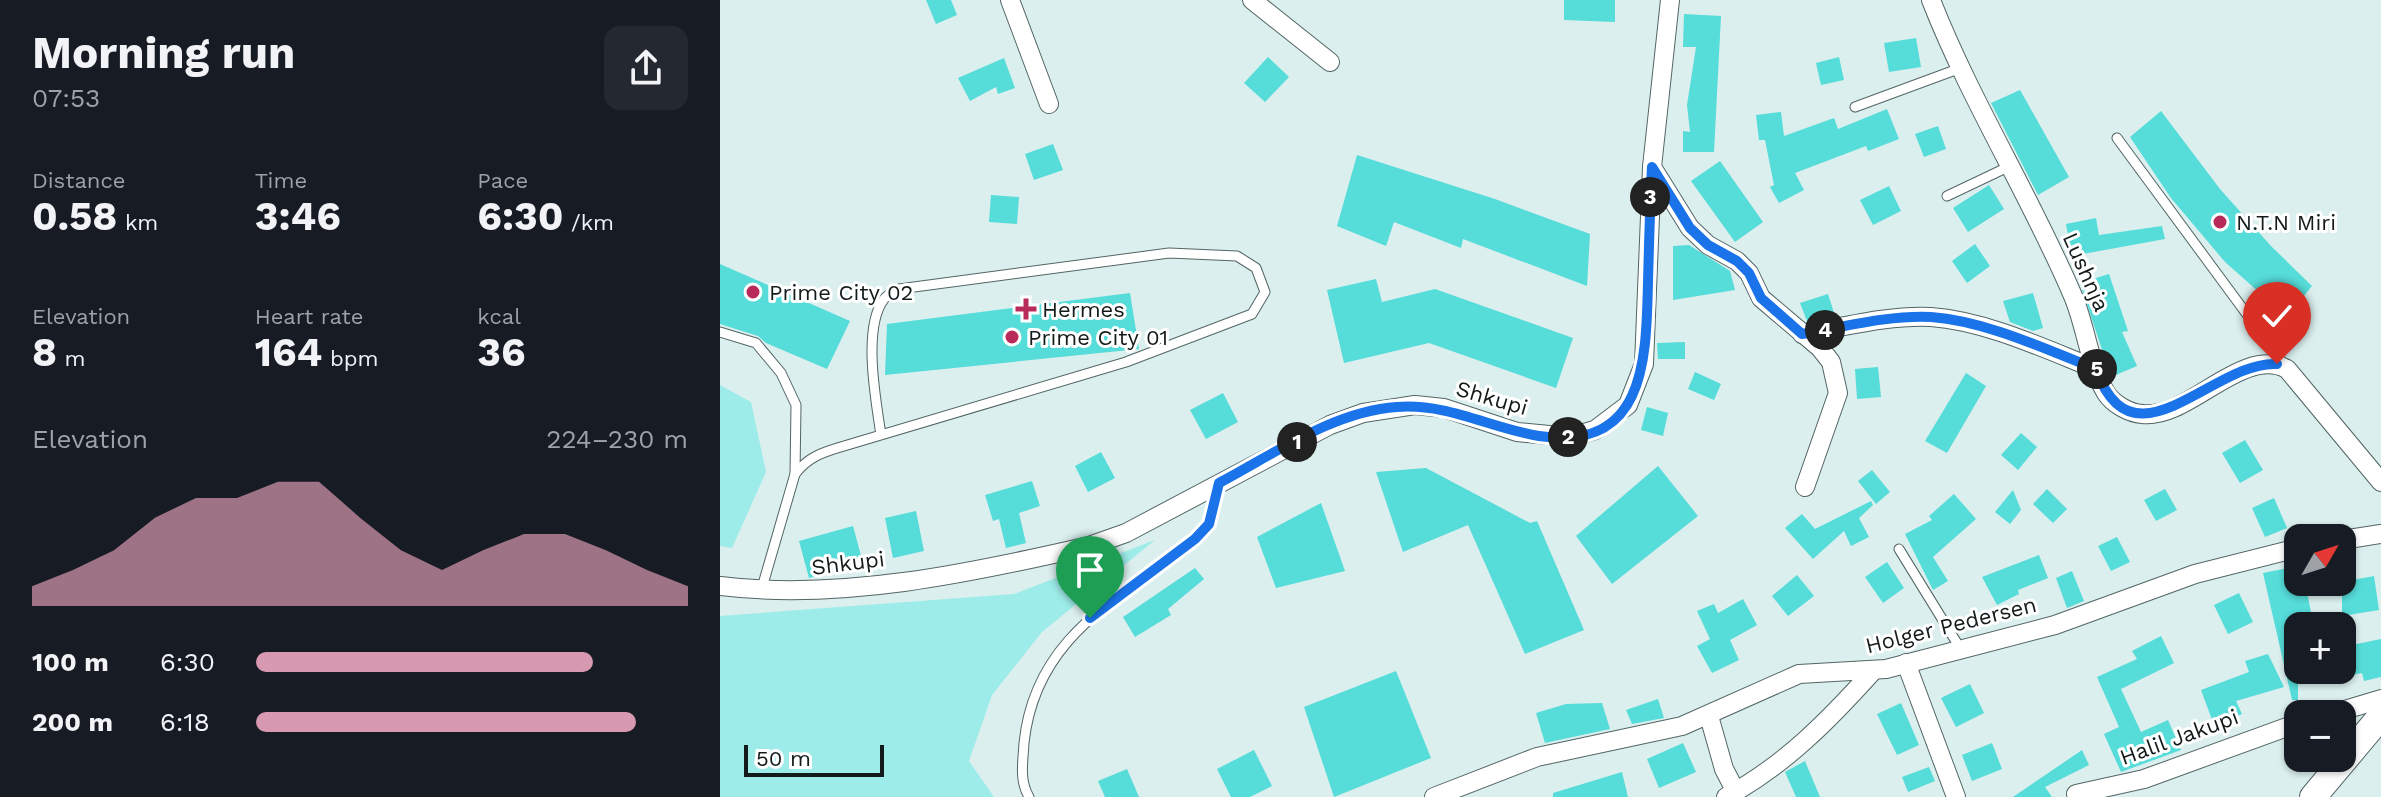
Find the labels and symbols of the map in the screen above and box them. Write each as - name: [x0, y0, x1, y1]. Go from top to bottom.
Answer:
- pin: 3: [1630, 177, 1670, 217]
- place label: N.T.N Miri: [2236, 210, 2336, 235]
- marker: N.T.N Miri: [2211, 213, 2229, 231]
- street label: Lushnja: [2058, 229, 2114, 315]
- place label: Prime City 02: [769, 280, 913, 305]
- pin: [2243, 282, 2311, 364]
- marker: Prime City 02: [744, 283, 762, 301]
- place label: Hermes: [1042, 297, 1125, 322]
- marker: Hermes: [1017, 300, 1035, 318]
- pin: 4: [1805, 310, 1845, 350]
- place label: Prime City 01: [1028, 325, 1168, 350]
- marker: Prime City 01: [1003, 328, 1021, 346]
- pin: 5: [2077, 349, 2117, 389]
- street label: Shkupi: [1453, 376, 1531, 420]
- pin: 2: [1548, 417, 1588, 457]
- pin: 1: [1277, 422, 1317, 462]
- north arrow: [2284, 524, 2356, 596]
- pin: [1056, 536, 1124, 618]
- street label: Shkupi: [810, 546, 886, 580]
- street label: Holger Pedersen: [1863, 592, 2039, 658]
- street label: Halil Jakupi: [2116, 704, 2242, 770]
- scale bar: [744, 741, 884, 777]

